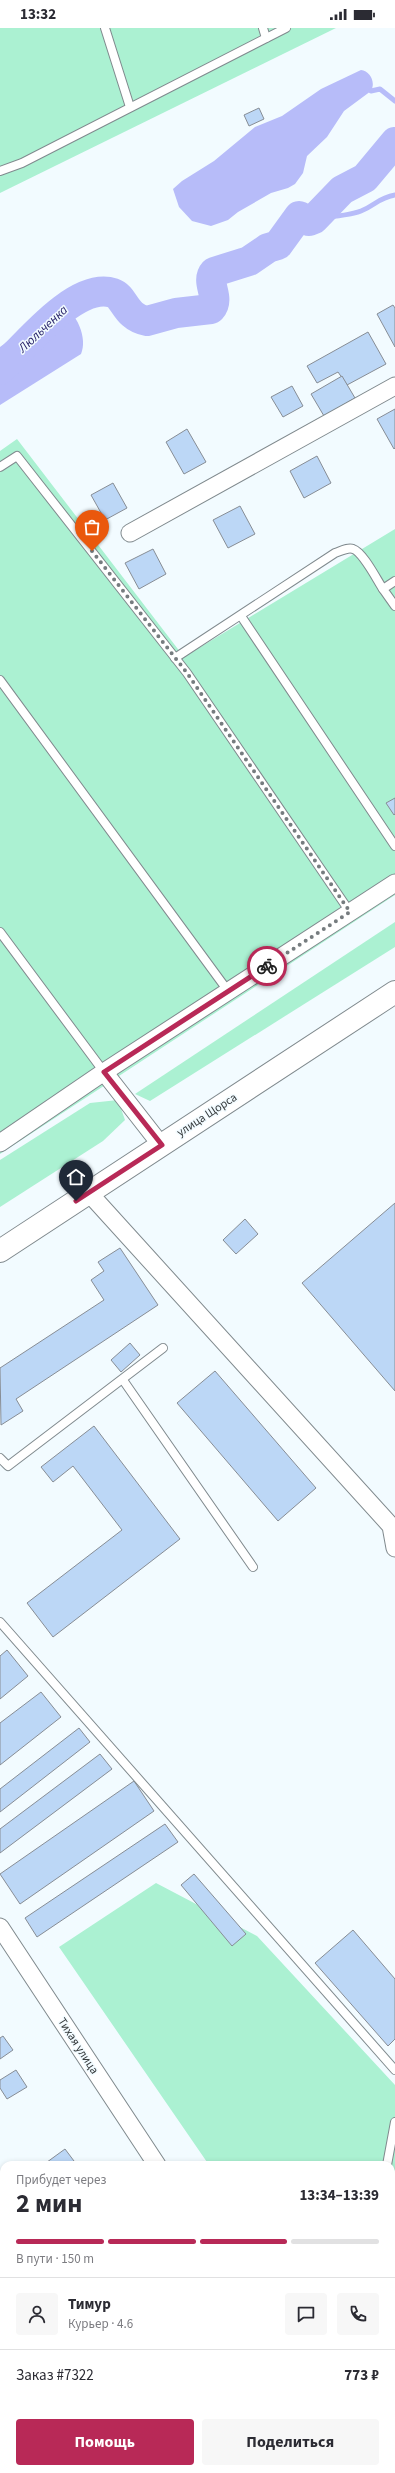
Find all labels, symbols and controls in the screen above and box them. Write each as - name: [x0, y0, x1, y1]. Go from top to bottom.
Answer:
- text: 13:32: [20, 4, 56, 25]
- water label: Люльченка: [13, 301, 72, 357]
- pin: [75, 510, 109, 551]
- icon: bag: [81, 516, 103, 538]
- courier: [247, 946, 287, 986]
- icon: bike: [256, 955, 278, 977]
- street label: улица Щорса: [173, 1089, 241, 1141]
- pin: [59, 1160, 93, 1201]
- icon: home: [65, 1166, 87, 1188]
- street label: Тихая улица: [53, 2015, 103, 2077]
- text: Прибудет через: [16, 2171, 106, 2189]
- text: 2 мин: [16, 2185, 82, 2222]
- text: 13:34–13:39: [299, 2185, 379, 2206]
- text: В пути · 150 m: [16, 2250, 94, 2268]
- button: person: [16, 2293, 58, 2335]
- button: chat: [285, 2293, 327, 2335]
- button: phone: [337, 2293, 379, 2335]
- text: Тимур: [68, 2294, 111, 2315]
- text: Курьер · 4.6: [68, 2315, 133, 2333]
- text: Заказ #7322: [16, 2365, 94, 2386]
- text: 773 ₽: [344, 2365, 379, 2386]
- button: Помощь: [16, 2419, 194, 2465]
- button: Поделиться: [202, 2419, 379, 2465]

